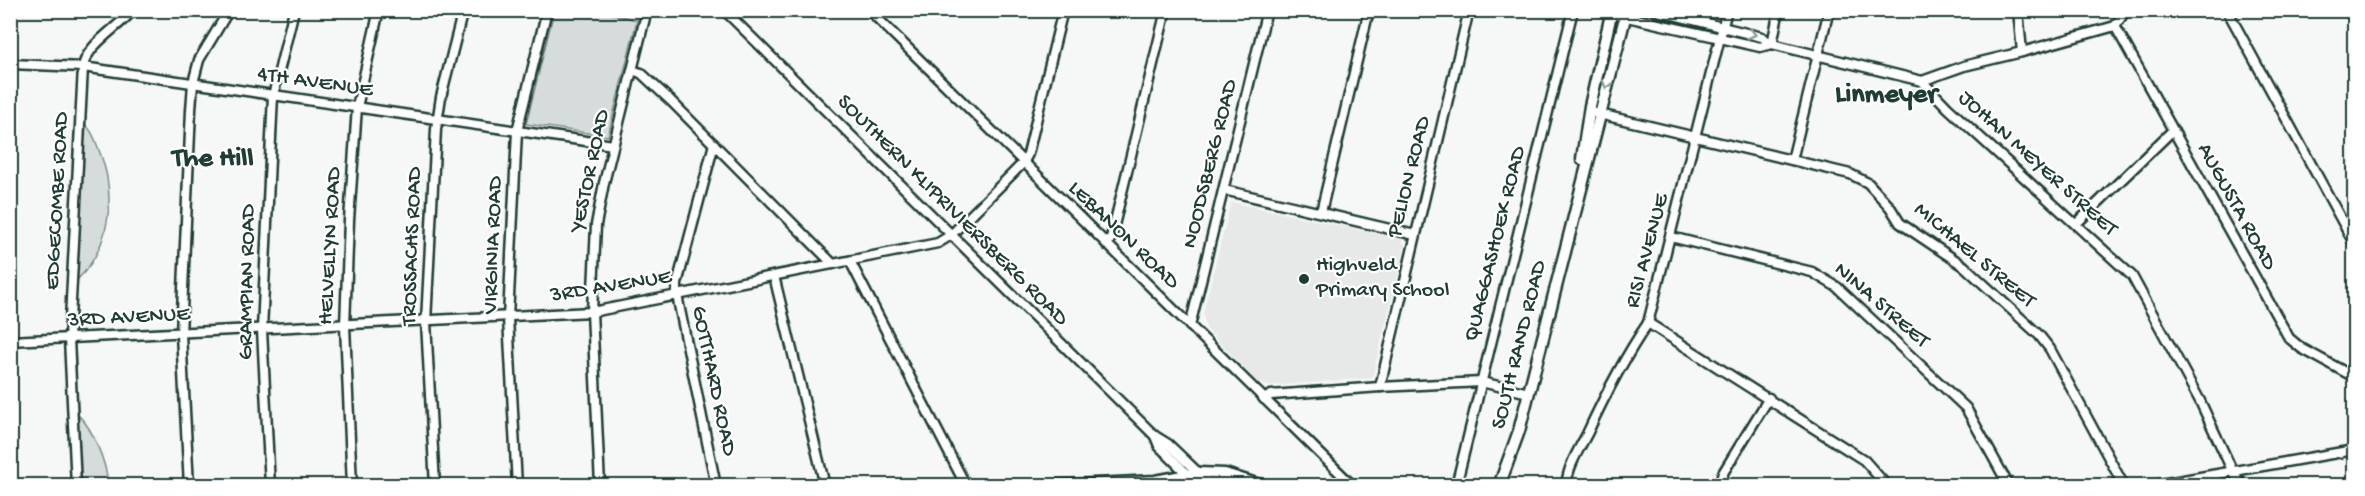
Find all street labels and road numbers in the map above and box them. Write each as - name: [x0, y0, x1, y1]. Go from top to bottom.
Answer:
- street label: 4TH AVENUE: [256, 62, 376, 104]
- street label: NOODSBERG ROAD: [1177, 76, 1245, 251]
- street label: JOHAN MEYER STREET: [1952, 86, 2123, 244]
- street label: SOUTHERN KLIPRIVIERSBERG ROAD: [831, 90, 1074, 333]
- street label: YESTOR ROAD: [565, 107, 617, 237]
- street label: EDGECOMBE ROAD: [40, 111, 76, 291]
- street label: PELION ROAD: [1382, 113, 1438, 241]
- street label: AUGUSTA ROAD: [2190, 139, 2282, 276]
- street label: QUAGGASHOEK ROAD: [1459, 143, 1533, 344]
- street label: HELVELLYN ROAD: [314, 166, 348, 326]
- street label: TROSSACHS ROAD: [397, 166, 429, 328]
- street label: VIRGINIA ROAD: [479, 175, 509, 315]
- street label: LEBANON ROAD: [1062, 176, 1185, 296]
- street label: RISI AVENUE: [1620, 190, 1676, 311]
- street label: MICHAEL STREET: [1908, 197, 2041, 315]
- street label: GRAMPIAN ROAD: [234, 203, 262, 360]
- street label: SOUTH RAND ROAD: [1486, 257, 1554, 432]
- street label: NINA STREET: [1828, 257, 1935, 356]
- street label: 3RD AVENUE: [548, 264, 675, 310]
- street label: 3RD AVENUE: [66, 302, 192, 334]
- street label: GOTTHARD ROAD: [684, 304, 742, 459]

